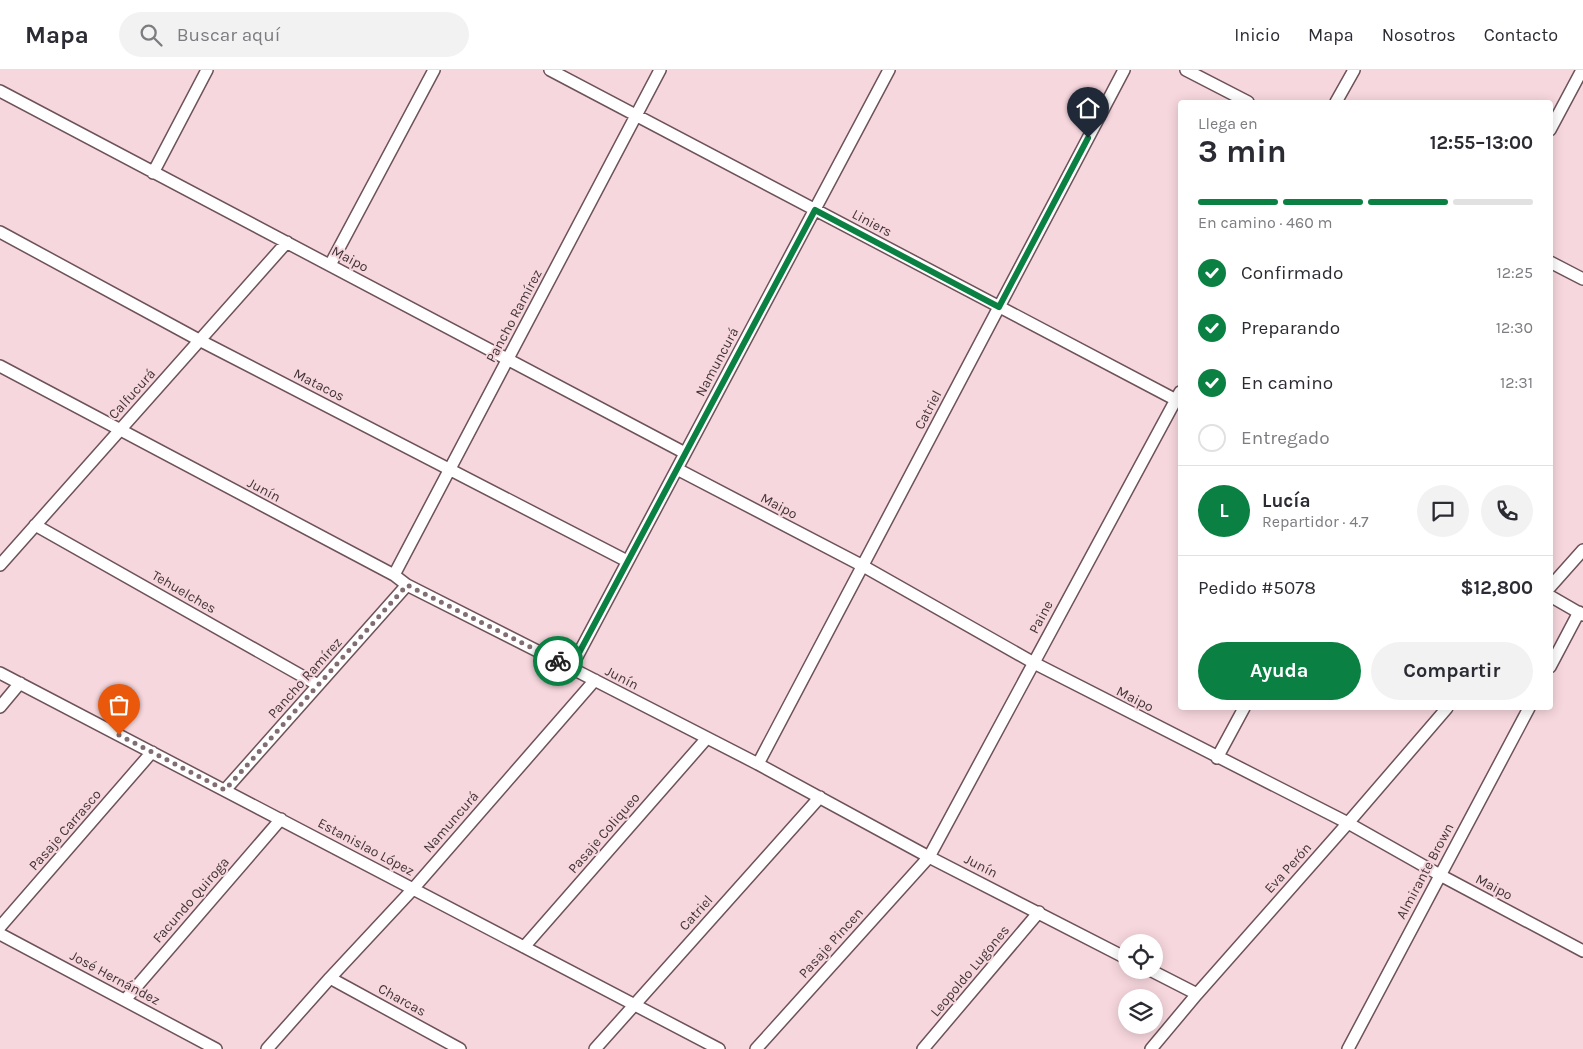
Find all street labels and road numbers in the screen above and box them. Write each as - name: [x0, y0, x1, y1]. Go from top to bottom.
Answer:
- street label: Liniers: [849, 205, 895, 241]
- street label: Maipo: [329, 242, 371, 276]
- street label: Pancho Ramírez: [482, 267, 546, 365]
- street label: Namuncurá: [692, 325, 742, 399]
- street label: Calfucurá: [105, 365, 159, 423]
- street label: Matacos: [291, 365, 347, 405]
- street label: Catriel: [911, 388, 945, 432]
- street label: Junín: [244, 474, 284, 506]
- street label: Maipo: [758, 489, 800, 523]
- street label: Tehuelches: [149, 567, 219, 617]
- street label: Paine: [1025, 597, 1057, 637]
- street label: Pancho Ramírez: [264, 634, 346, 722]
- street label: Junín: [602, 662, 642, 694]
- street label: Maipo: [1114, 682, 1156, 716]
- street label: Pasaje Carrasco: [25, 786, 105, 874]
- street label: Namuncurá: [420, 788, 482, 856]
- street label: Pasaje Coliqueo: [564, 789, 644, 877]
- street label: Estanislao López: [315, 814, 417, 880]
- street label: Almirante Brown: [1393, 820, 1457, 922]
- street label: Eva Perón: [1261, 839, 1315, 897]
- street label: Junín: [961, 850, 1001, 882]
- street label: Facundo Quiroga: [149, 854, 233, 946]
- street label: Maipo: [1473, 870, 1515, 904]
- street label: Catriel: [676, 892, 716, 934]
- street label: Pasaje Pincen: [795, 904, 867, 982]
- street label: Leopoldo Lugones: [927, 922, 1013, 1020]
- street label: José Hernández: [67, 947, 163, 1009]
- street label: Charcas: [375, 980, 429, 1020]

